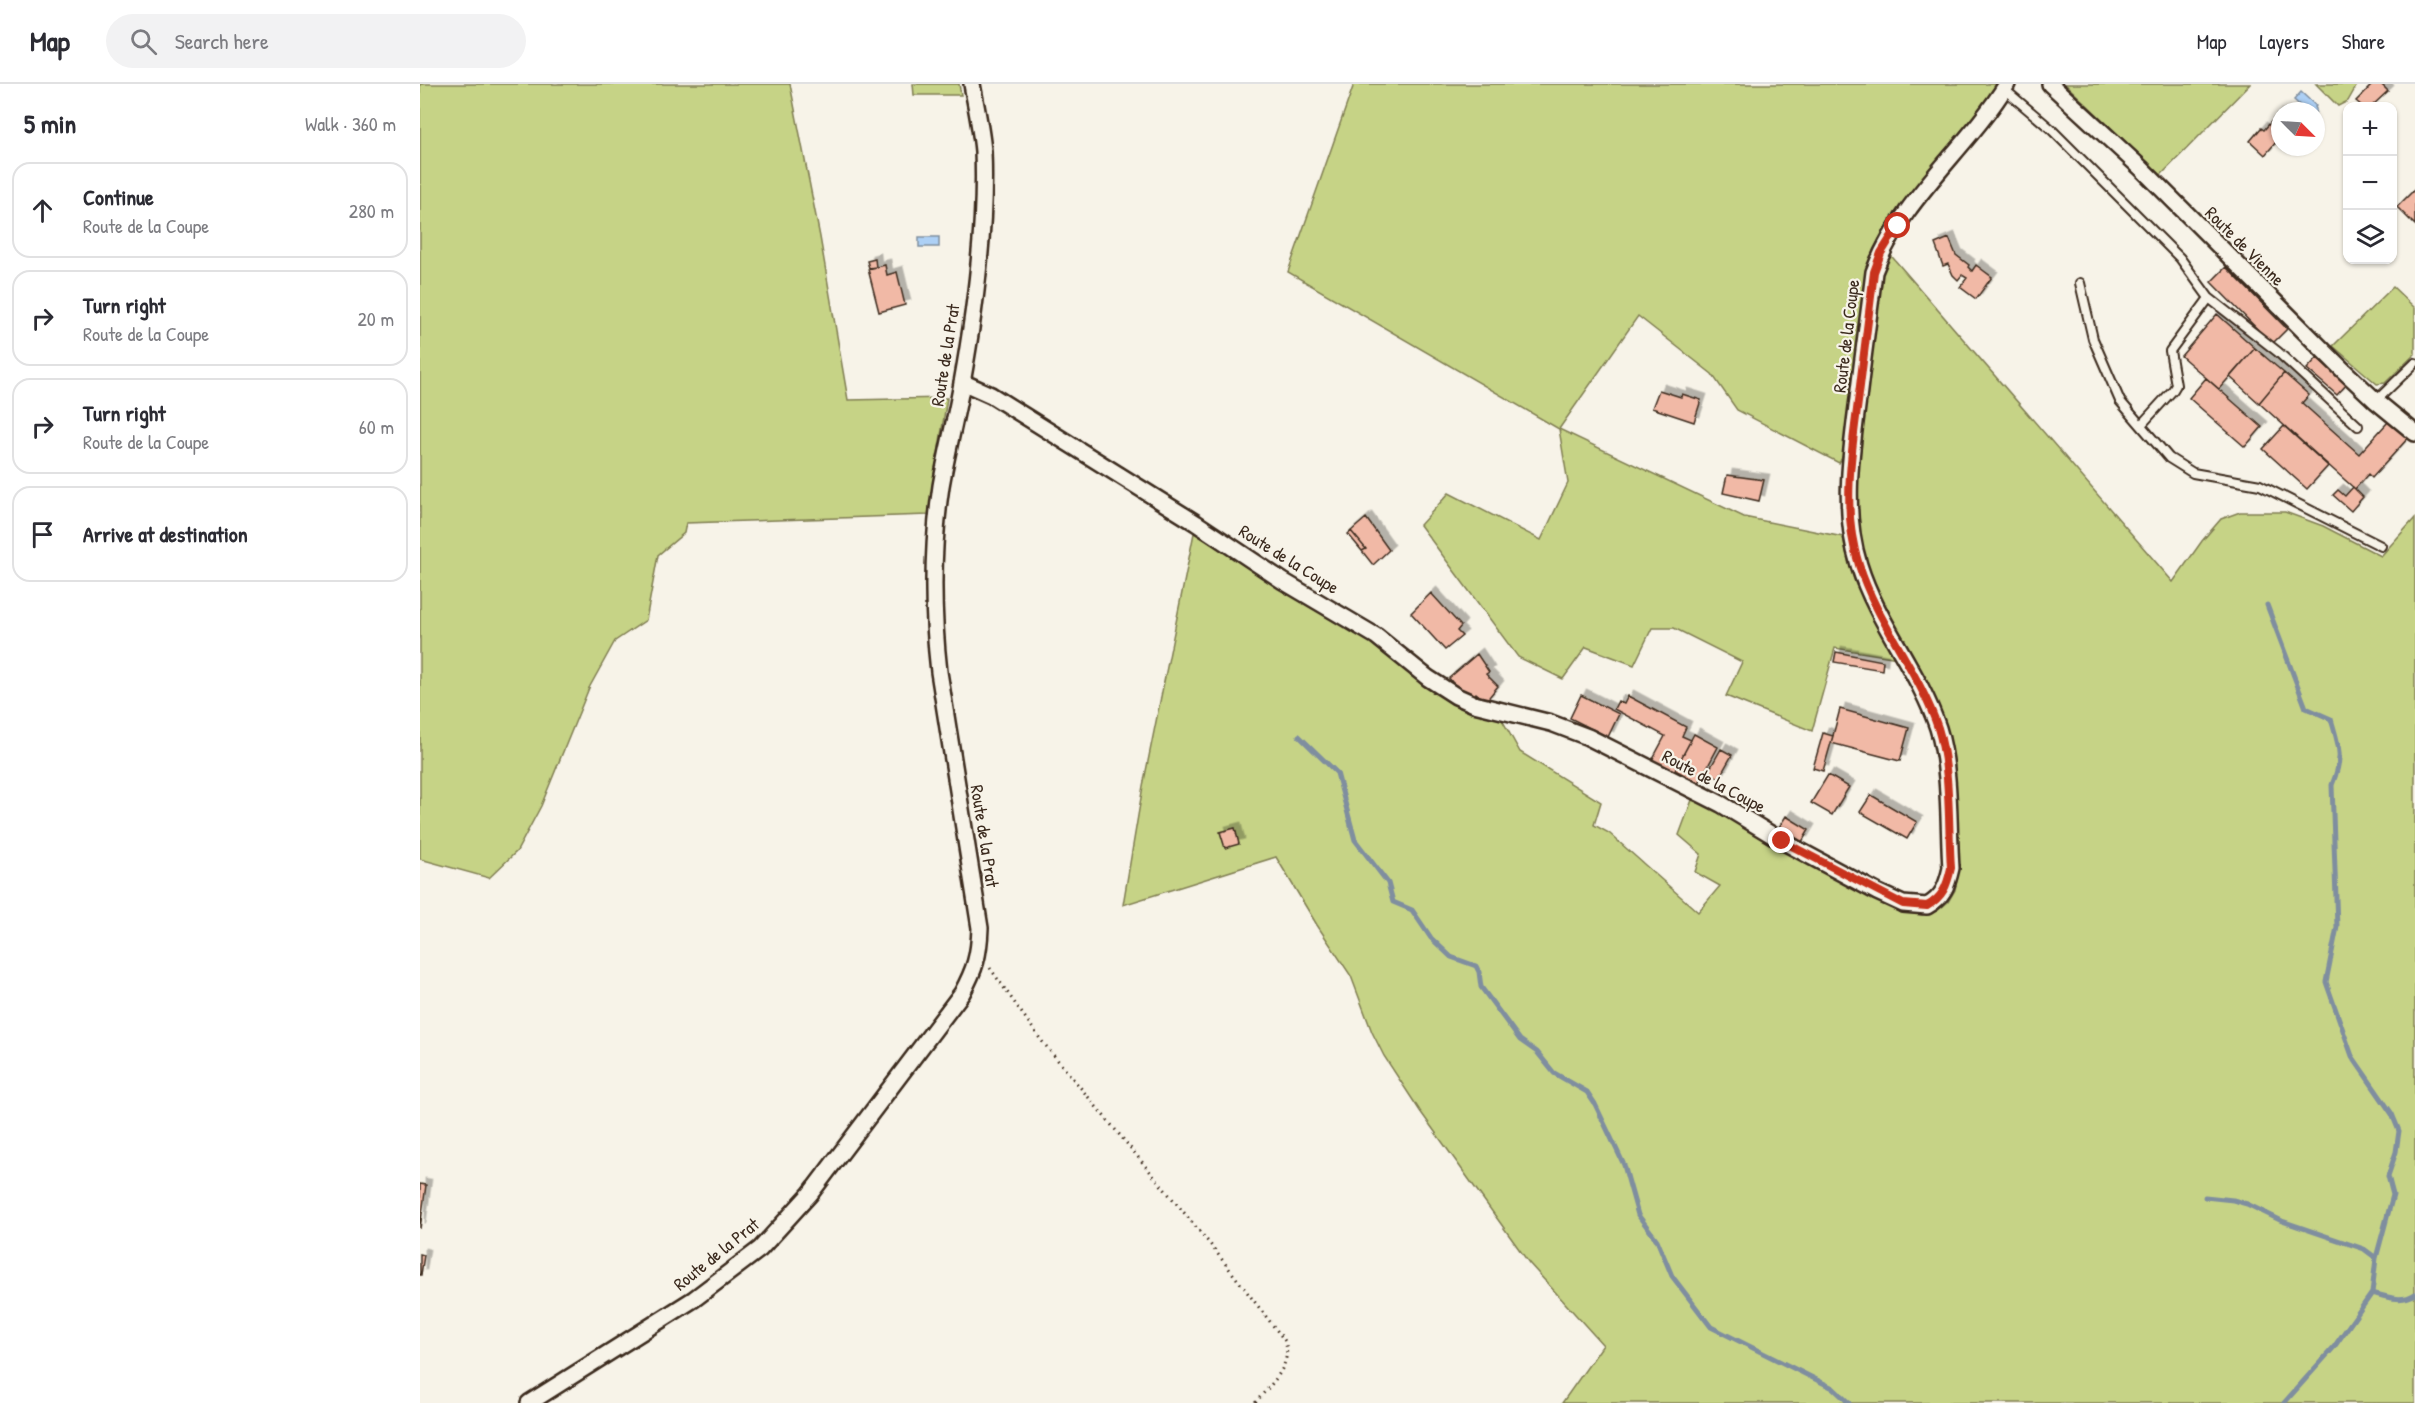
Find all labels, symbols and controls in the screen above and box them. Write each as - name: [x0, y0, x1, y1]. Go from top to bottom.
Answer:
- search box: [106, 14, 526, 68]
- text: Map: [30, 22, 70, 60]
- icon: search: [127, 25, 160, 58]
- text: Search here: [175, 26, 269, 56]
- text: Map: [2197, 27, 2226, 56]
- text: Layers: [2259, 27, 2309, 56]
- text: Share: [2342, 27, 2385, 56]
- north arrow: [2271, 102, 2325, 156]
- map controls: [2343, 102, 2397, 264]
- button: +: [2343, 102, 2397, 156]
- text: 5 min: [24, 106, 76, 141]
- text: Walk · 360 m: [305, 110, 396, 137]
- button: −: [2343, 156, 2397, 210]
- text: Continue: [83, 182, 154, 212]
- icon: ahead: [26, 194, 59, 227]
- text: 280 m: [349, 197, 394, 224]
- street label: Route de Vienne: [2200, 201, 2290, 291]
- button: layers: [2343, 210, 2397, 264]
- text: Route de la Coupe: [83, 212, 209, 239]
- route start: [1884, 212, 1910, 238]
- street label: Route de la Coupe: [1827, 278, 1865, 394]
- text: Turn right: [83, 290, 166, 320]
- street label: Route de la Prat: [925, 301, 966, 408]
- icon: right: [26, 302, 59, 335]
- text: 20 m: [357, 305, 394, 332]
- text: Route de la Coupe: [83, 320, 209, 347]
- text: Turn right: [83, 398, 166, 428]
- icon: right: [26, 410, 59, 443]
- text: 60 m: [359, 413, 394, 440]
- text: Route de la Coupe: [83, 428, 209, 455]
- icon: arrive: [26, 518, 59, 551]
- street label: Route de la Coupe: [1234, 518, 1344, 600]
- text: Arrive at destination: [83, 519, 248, 549]
- street label: Route de la Coupe: [1658, 743, 1770, 819]
- street label: Route de la Prat: [965, 783, 1006, 890]
- route end: [1768, 827, 1794, 853]
- street label: Route de la Prat: [668, 1211, 765, 1296]

